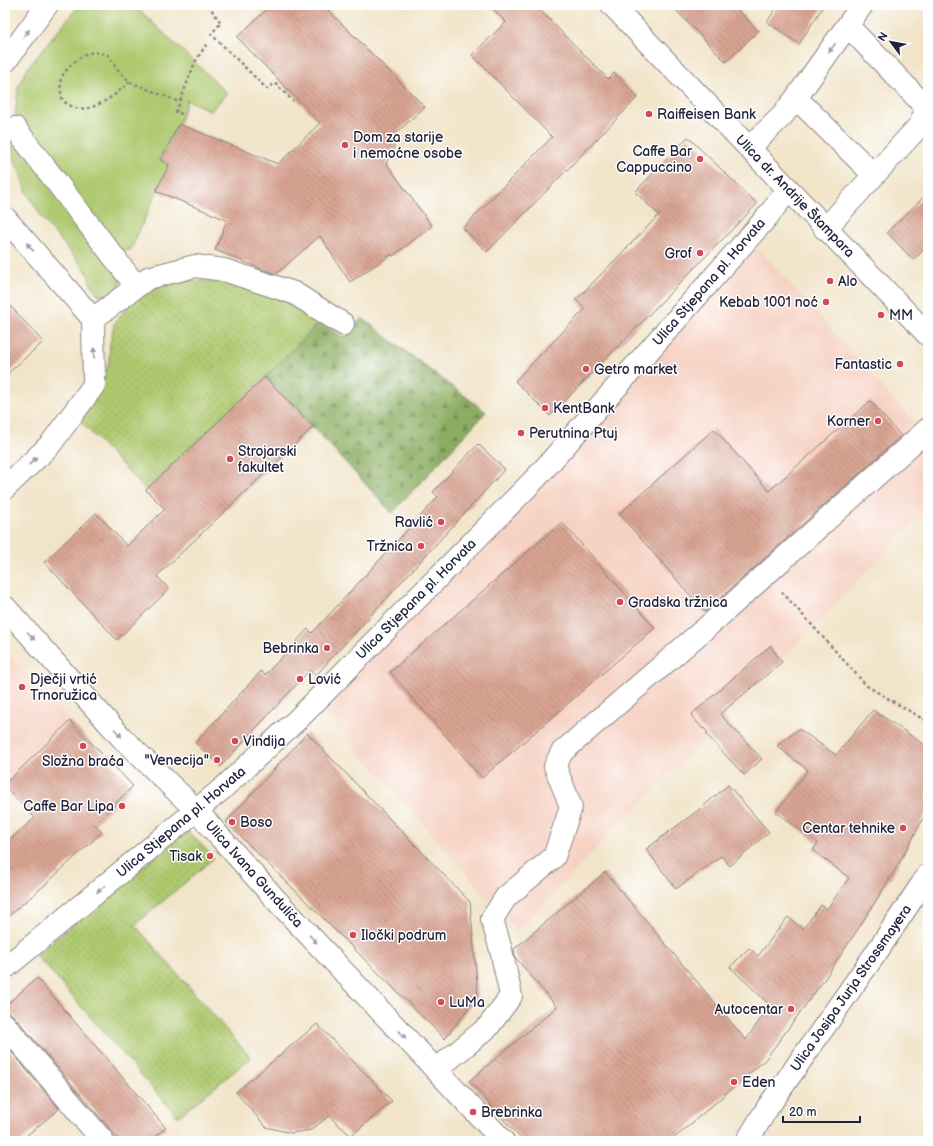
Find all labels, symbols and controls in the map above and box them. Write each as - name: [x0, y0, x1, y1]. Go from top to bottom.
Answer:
- north arrow: [871, 22, 911, 62]
- one-way arrow: [22, 28, 30, 39]
- text: N: [875, 30, 891, 44]
- one-way arrow: [828, 43, 836, 54]
- place label: Raiffeisen Bank: [657, 106, 756, 123]
- marker: Raiffeisen Bank: [644, 109, 654, 119]
- place label: Dom za starije i nemoćne osobe: [353, 129, 462, 162]
- street label: Ulica dr. Andrije Štampara: [732, 130, 859, 261]
- marker: Dom za starije i nemoćne osobe: [340, 140, 350, 150]
- place label: Caffe Bar Cappuccino: [616, 143, 693, 176]
- marker: Caffe Bar Cappuccino: [695, 154, 705, 164]
- street label: Ulica Stjepana pl. Horvata: [649, 215, 769, 349]
- one-way arrow: [25, 241, 34, 252]
- place label: Grof: [665, 245, 693, 262]
- marker: Grof: [695, 248, 705, 258]
- place label: Alo: [838, 273, 858, 290]
- marker: Alo: [825, 276, 835, 286]
- place label: Kebab 1001 noć: [719, 294, 818, 311]
- marker: Kebab 1001 noć: [821, 297, 831, 307]
- place label: MM: [889, 307, 913, 324]
- marker: MM: [876, 310, 886, 320]
- one-way arrow: [91, 346, 97, 359]
- place label: Fantastic: [835, 356, 892, 373]
- marker: Fantastic: [895, 359, 905, 369]
- place label: Getro market: [594, 361, 678, 378]
- marker: Getro market: [581, 364, 591, 374]
- place label: KentBank: [553, 400, 615, 417]
- marker: KentBank: [540, 403, 550, 413]
- place label: Korner: [827, 413, 871, 430]
- marker: Korner: [873, 416, 883, 426]
- place label: Perutnina Ptuj: [529, 425, 618, 442]
- marker: Perutnina Ptuj: [516, 428, 526, 438]
- place label: Strojarski fakultet: [238, 443, 297, 476]
- marker: Strojarski fakultet: [225, 454, 235, 464]
- one-way arrow: [28, 456, 38, 466]
- place label: Ravlić: [394, 514, 433, 531]
- marker: Ravlić: [436, 517, 446, 527]
- street label: Ulica Stjepana pl. Horvata: [352, 535, 480, 663]
- place label: Tržnica: [366, 538, 413, 555]
- marker: Tržnica: [416, 541, 426, 551]
- place label: Gradska tržnica: [628, 594, 728, 611]
- marker: Gradska tržnica: [615, 597, 625, 607]
- one-way arrow: [26, 631, 36, 641]
- place label: Bebrinka: [262, 640, 319, 657]
- marker: Bebrinka: [322, 643, 332, 653]
- place label: Dječji vrtić Trnoružica: [30, 671, 97, 704]
- place label: Lović: [308, 671, 341, 688]
- marker: Lović: [295, 674, 305, 684]
- marker: Dječji vrtić Trnoružica: [17, 682, 27, 692]
- one-way arrow: [113, 728, 122, 738]
- place label: Vindija: [243, 733, 285, 750]
- marker: Vindija: [230, 736, 240, 746]
- marker: Složna braća: [78, 741, 88, 751]
- place label: "Venecija": [145, 752, 209, 769]
- place label: Složna braća: [42, 753, 124, 770]
- marker: "Venecija": [212, 755, 222, 765]
- street label: Ulica Stjepana pl. Horvata: [113, 763, 249, 881]
- place label: Caffe Bar Lipa: [23, 798, 114, 815]
- marker: Caffe Bar Lipa: [117, 801, 127, 811]
- place label: Boso: [240, 814, 272, 831]
- street label: Ulica Ivana Gundulića: [201, 817, 307, 931]
- marker: Boso: [227, 817, 237, 827]
- place label: Centar tehnike: [802, 820, 895, 837]
- marker: Centar tehnike: [898, 823, 908, 833]
- place label: Tisak: [169, 848, 202, 865]
- marker: Tisak: [205, 851, 215, 861]
- one-way arrow: [96, 884, 106, 893]
- street label: Ulica Josipa Jurja Strossmayera: [787, 901, 915, 1075]
- place label: Iločki podrum: [361, 927, 446, 944]
- marker: Iločki podrum: [348, 930, 358, 940]
- one-way arrow: [308, 934, 318, 944]
- place label: LuMa: [449, 994, 485, 1011]
- marker: LuMa: [436, 997, 446, 1007]
- place label: Autocentar: [714, 1001, 784, 1018]
- marker: Autocentar: [786, 1004, 796, 1014]
- one-way arrow: [397, 1029, 406, 1038]
- place label: Eden: [742, 1074, 776, 1091]
- marker: Eden: [729, 1077, 739, 1087]
- scale bar: [783, 1098, 860, 1124]
- place label: Brebrinka: [481, 1104, 542, 1121]
- text: 20 m: [789, 1105, 816, 1120]
- marker: Brebrinka: [468, 1107, 478, 1117]

